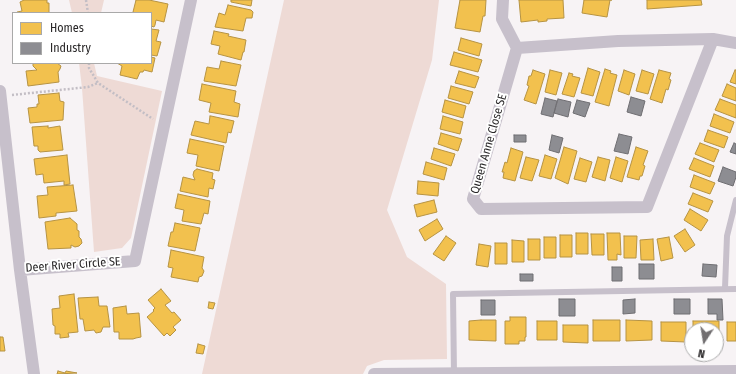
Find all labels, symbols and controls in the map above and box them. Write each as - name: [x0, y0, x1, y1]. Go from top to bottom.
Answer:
- legend: [12, 12, 152, 64]
- text: Homes: [50, 21, 84, 35]
- text: Industry: [50, 41, 91, 55]
- street label: Queen Anne Close SE: [468, 92, 510, 196]
- street label: Deer River Circle SE: [25, 254, 121, 276]
- north arrow: [684, 322, 724, 362]
- text: N: [697, 346, 706, 360]

